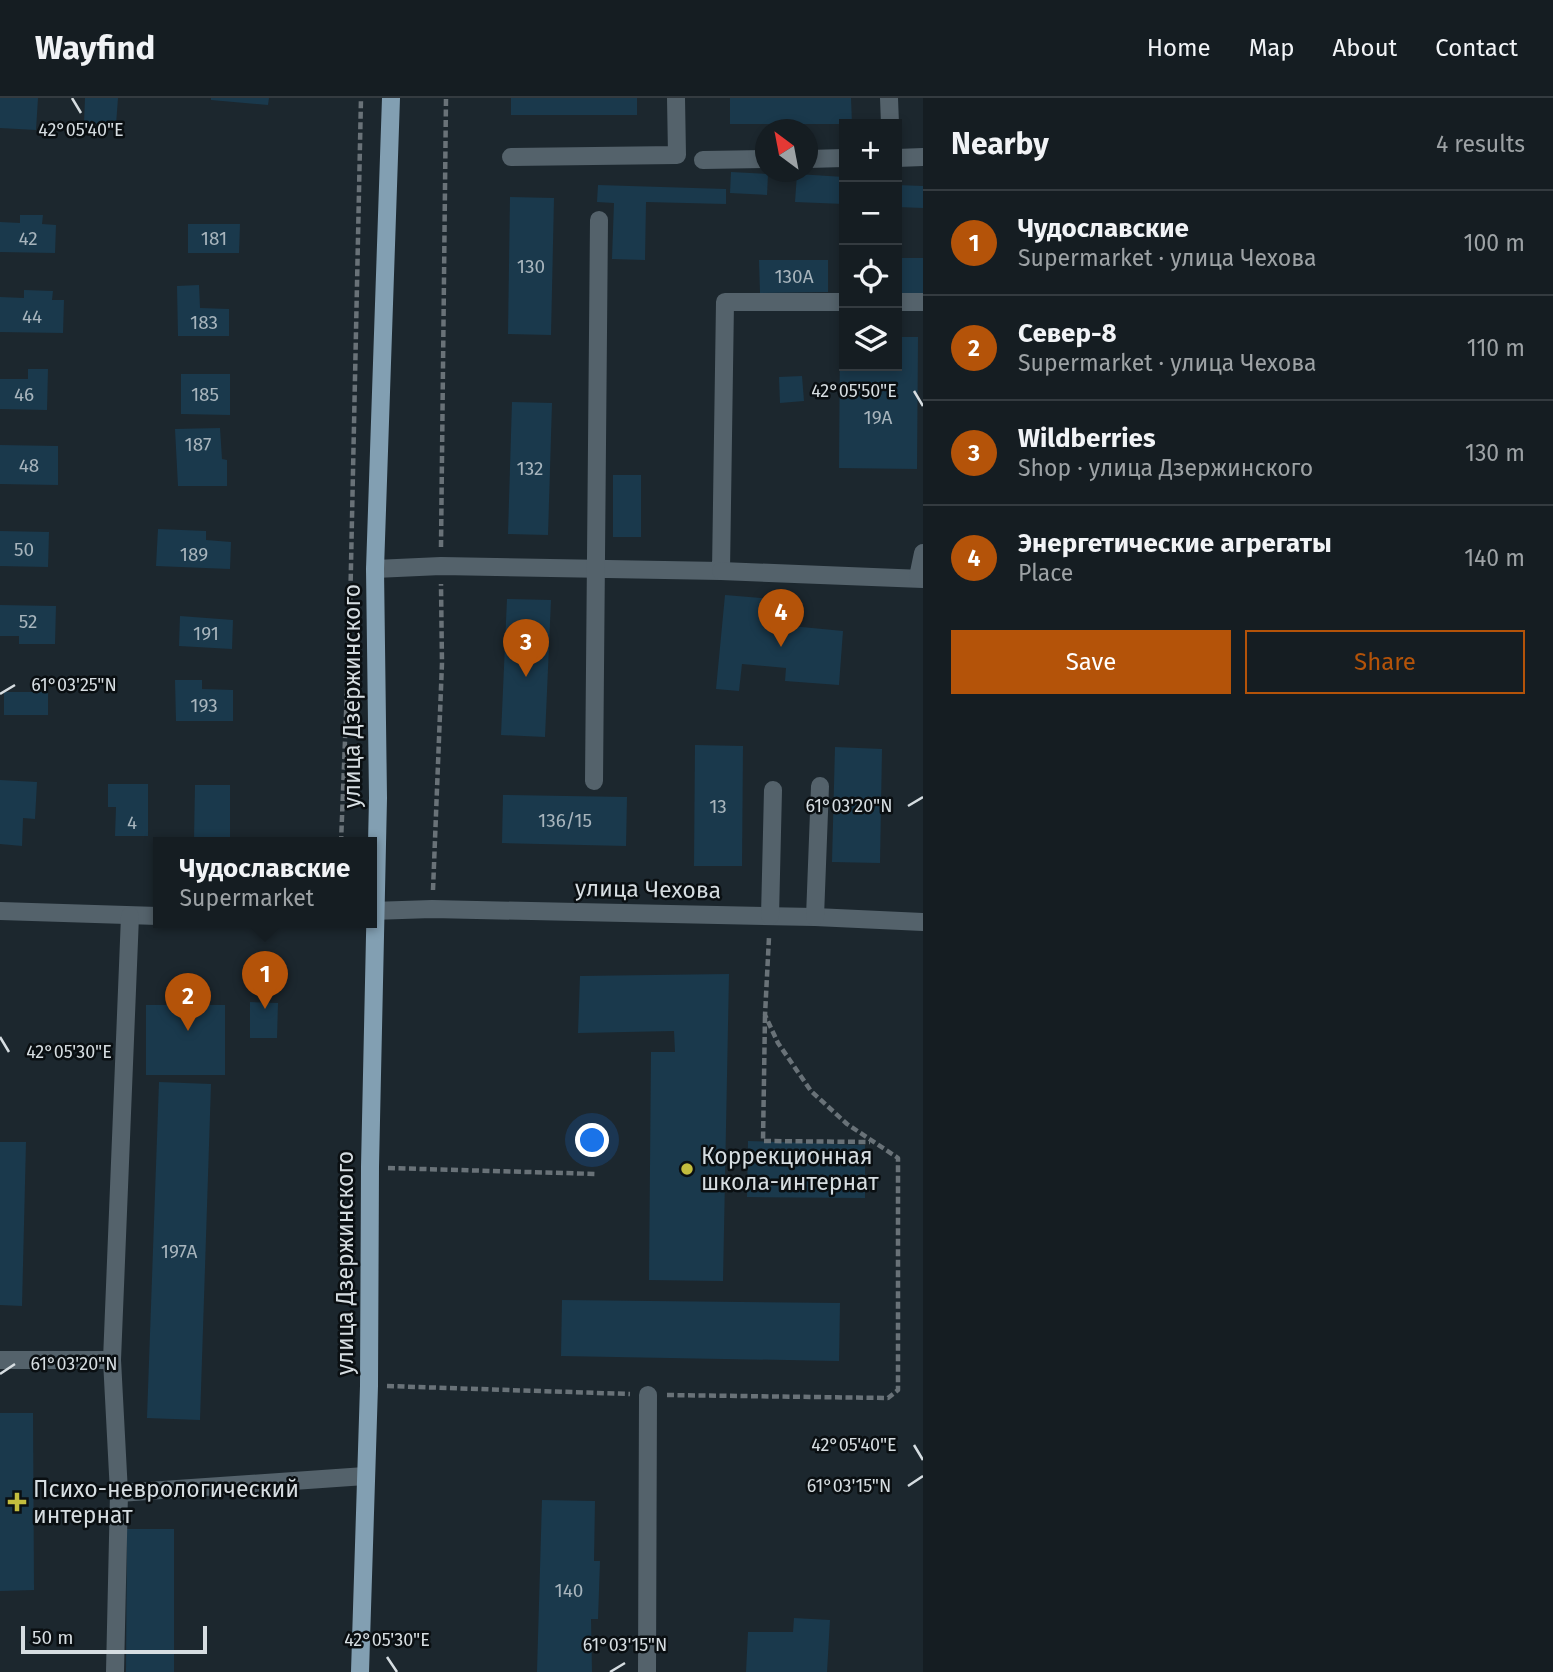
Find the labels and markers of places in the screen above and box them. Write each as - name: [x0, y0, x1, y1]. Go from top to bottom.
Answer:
- pin: 4: [758, 589, 804, 647]
- pin: 3: [503, 619, 549, 677]
- pin: 1: [242, 951, 288, 1009]
- pin: 2: [165, 973, 211, 1031]
- place label: Коррекционная школа-интернат: [701, 1142, 879, 1196]
- marker: Коррекционная школа-интернат: [679, 1161, 695, 1177]
- place label: Психо-неврологический интернат: [33, 1475, 299, 1529]
- marker: Психо-неврологический интернат: [7, 1492, 27, 1512]

